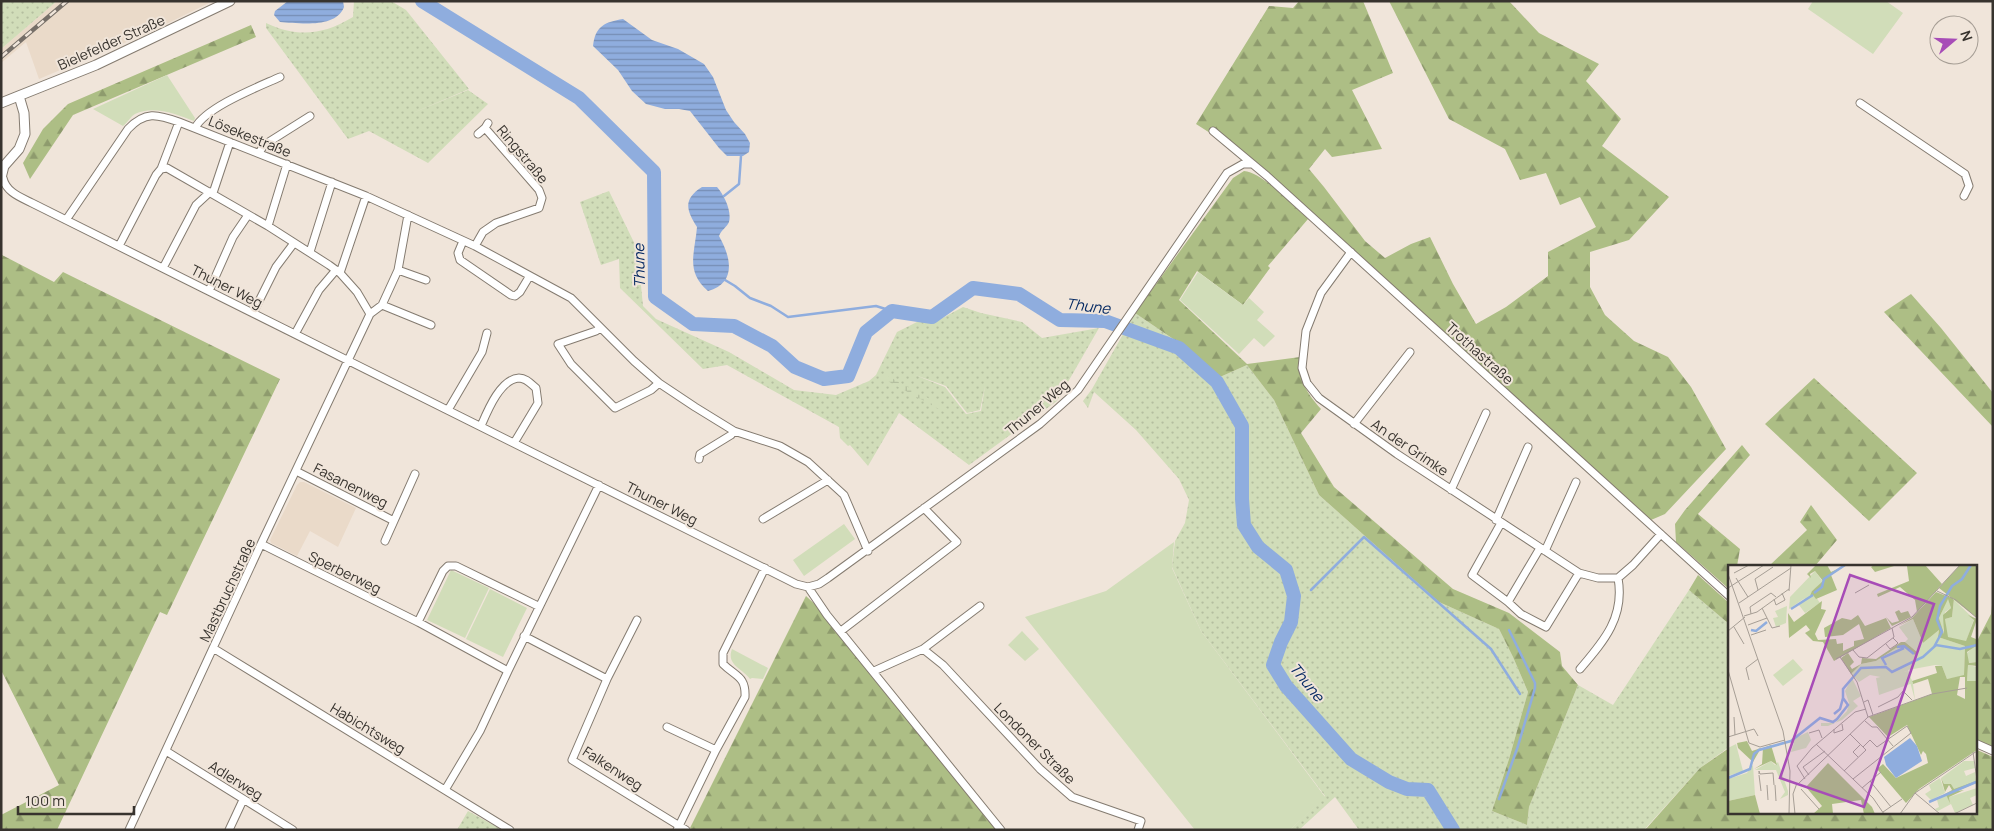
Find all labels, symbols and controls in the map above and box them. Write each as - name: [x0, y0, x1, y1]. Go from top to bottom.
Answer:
- street label: Bielefelder Straße: [54, 10, 168, 74]
- north arrow: [1929, 15, 1979, 65]
- text: N: [1956, 28, 1977, 43]
- street label: Lösekestraße: [206, 111, 294, 161]
- street label: Ringstraße: [493, 121, 553, 187]
- water label: Thune: [628, 242, 650, 288]
- street label: Thuner Weg: [188, 260, 266, 312]
- water label: Thune: [1065, 293, 1113, 319]
- street label: Trothastraße: [1442, 318, 1518, 388]
- street label: Thuner Weg: [1001, 375, 1073, 439]
- street label: An der Grimke: [1368, 414, 1452, 480]
- street label: Fasanenweg: [311, 458, 391, 512]
- street label: Thuner Weg: [623, 477, 701, 529]
- street label: Mastbruchstraße: [195, 535, 259, 645]
- street label: Sperberweg: [306, 546, 384, 598]
- inset map: [1728, 565, 1976, 814]
- water label: Thune: [1285, 658, 1330, 707]
- street label: Habichtsweg: [327, 698, 409, 758]
- street label: Londoner Straße: [990, 698, 1080, 788]
- street label: Falkenweg: [579, 742, 647, 794]
- street label: Adlerweg: [205, 756, 267, 804]
- scale bar: [18, 784, 134, 816]
- text: 100 m: [25, 790, 65, 811]

